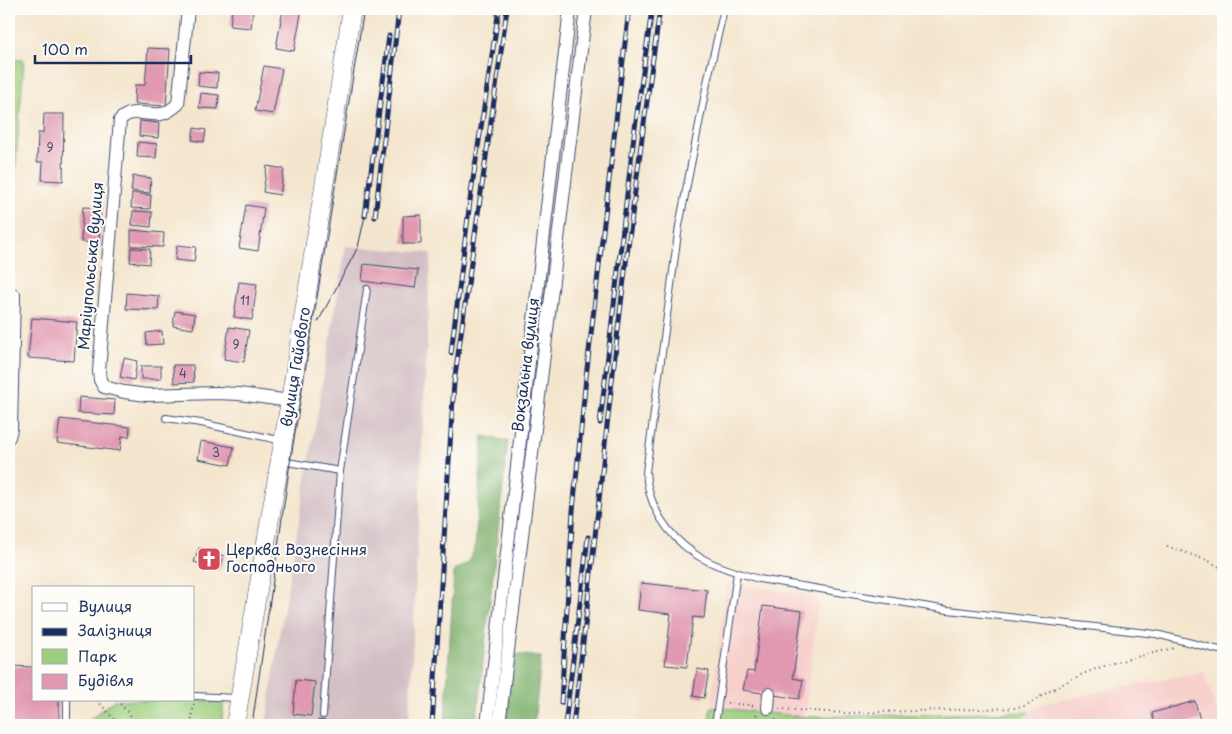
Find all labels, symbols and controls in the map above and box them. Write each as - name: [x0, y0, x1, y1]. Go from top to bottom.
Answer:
- scale bar: [35, 32, 191, 64]
- text: 100 m: [42, 37, 88, 60]
- house number: 9: [46, 138, 54, 156]
- street label: Маріупольська вулиця: [71, 181, 108, 351]
- house number: 11: [240, 291, 250, 309]
- street label: Вокзальна вулиця: [505, 296, 544, 433]
- street label: вулиця Гайового: [274, 305, 315, 428]
- house number: 9: [232, 335, 240, 353]
- house number: 4: [179, 364, 187, 382]
- house number: 3: [212, 443, 220, 461]
- place label: Церква Вознесіння Господнього: [226, 537, 367, 577]
- church icon: Церква Вознесіння Господнього: [196, 546, 222, 572]
- legend: [32, 586, 195, 702]
- text: Вулиця: [78, 594, 132, 617]
- text: Залізниця: [77, 618, 152, 641]
- text: Парк: [78, 644, 117, 667]
- text: Будівля: [78, 668, 134, 691]

